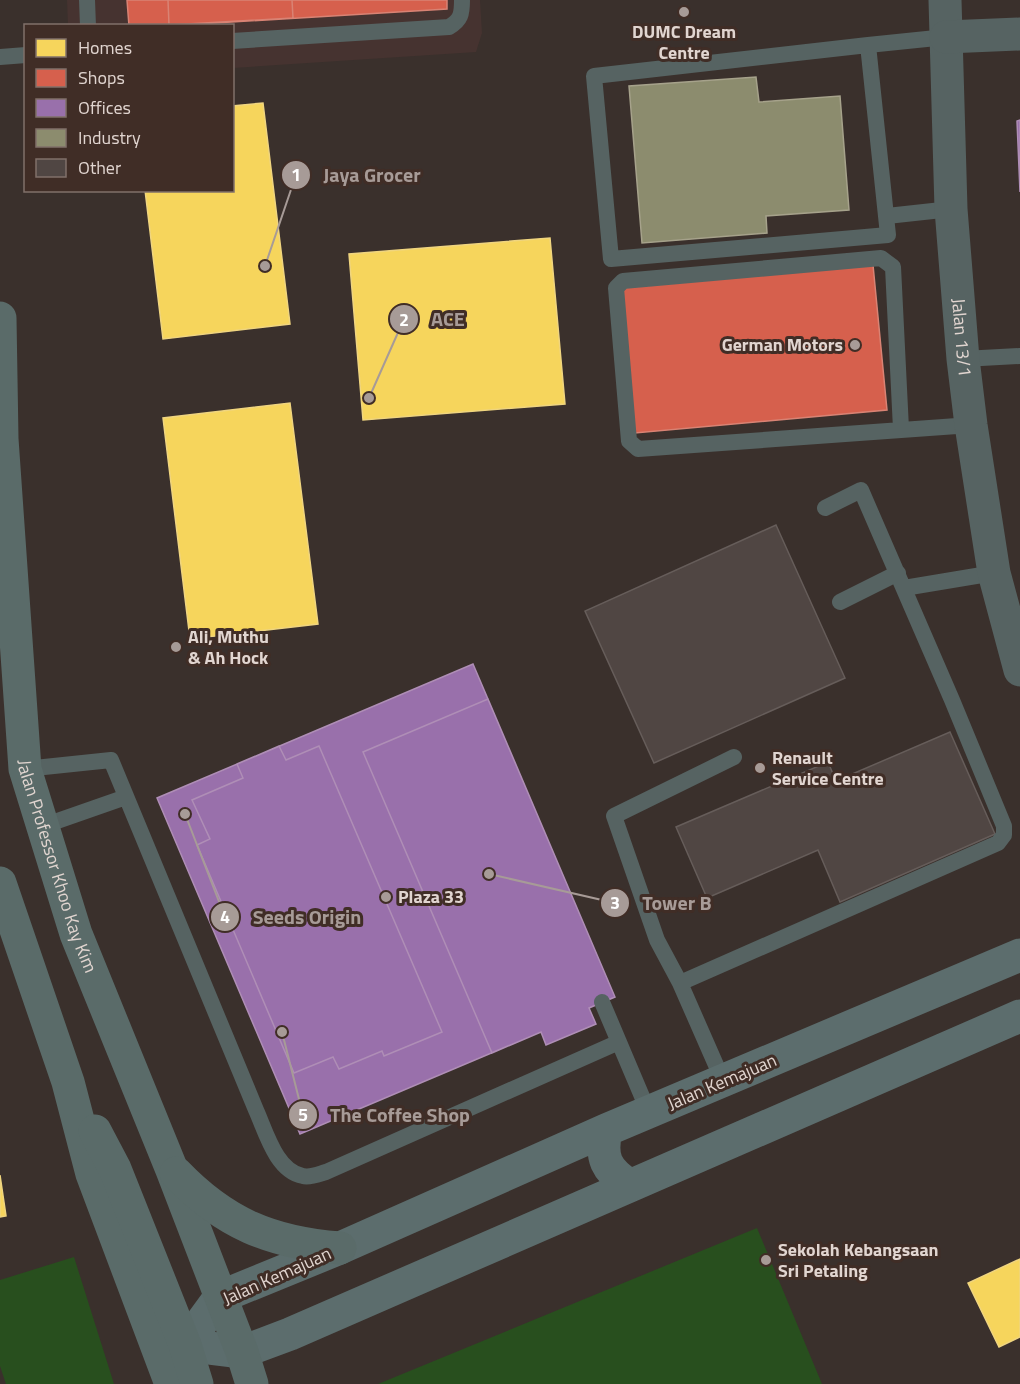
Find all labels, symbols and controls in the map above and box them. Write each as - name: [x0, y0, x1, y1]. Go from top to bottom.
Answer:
- marker: DUMC Dream Centre: [677, 5, 691, 19]
- place label: DUMC Dream Centre: [632, 18, 736, 66]
- legend: [24, 24, 234, 192]
- text: Homes: [78, 34, 132, 61]
- text: Shops: [78, 64, 125, 91]
- text: Offices: [78, 94, 131, 121]
- text: Industry: [78, 124, 141, 151]
- text: Other: [78, 154, 121, 181]
- callout: Jaya Grocer: [281, 156, 433, 194]
- text: Jaya Grocer: [323, 159, 421, 190]
- text: 1: [291, 161, 301, 188]
- street label: Jalan 13/1: [945, 297, 979, 378]
- callout: ACE: [389, 300, 477, 338]
- text: ACE: [431, 303, 465, 334]
- text: 2: [399, 306, 409, 333]
- place label: German Motors: [722, 331, 843, 358]
- marker: German Motors: [848, 338, 862, 352]
- place label: Ali, Muthu & Ah Hock: [188, 623, 269, 671]
- marker: Ali, Muthu & Ah Hock: [169, 640, 183, 654]
- place label: Renault Service Centre: [772, 744, 884, 792]
- street label: Jalan Professor Khoo Kay Kim: [11, 759, 104, 977]
- marker: Renault Service Centre: [753, 761, 767, 775]
- place label: Plaza 33: [398, 883, 464, 910]
- callout: Tower B: [600, 884, 724, 922]
- text: Tower B: [642, 887, 712, 918]
- text: 3: [610, 889, 620, 916]
- marker: Plaza 33: [379, 890, 393, 904]
- callout: Seeds Origin: [210, 898, 373, 936]
- text: Seeds Origin: [253, 901, 361, 932]
- text: 4: [220, 903, 230, 930]
- street label: Jalan Kemajuan: [663, 1046, 781, 1117]
- callout: The Coffee Shop: [288, 1096, 482, 1134]
- text: The Coffee Shop: [330, 1099, 470, 1130]
- text: 5: [298, 1101, 308, 1128]
- place label: Sekolah Kebangsaan Sri Petaling: [778, 1236, 939, 1284]
- street label: Jalan Kemajuan: [218, 1240, 335, 1312]
- marker: Sekolah Kebangsaan Sri Petaling: [759, 1253, 773, 1267]

